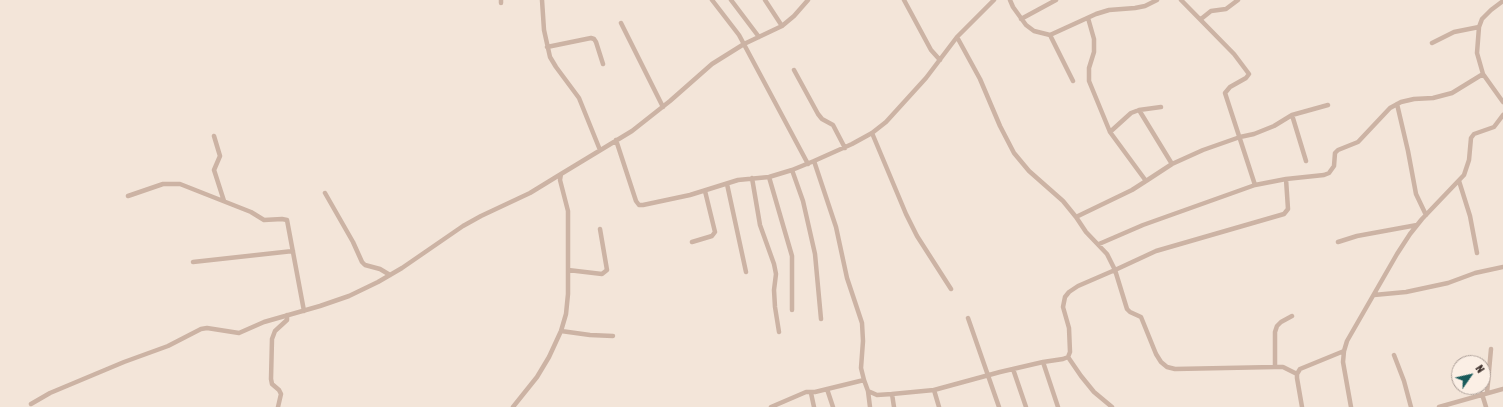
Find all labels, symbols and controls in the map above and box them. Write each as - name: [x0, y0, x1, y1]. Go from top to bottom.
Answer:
- north arrow: [1451, 355, 1491, 395]
- text: N: [1473, 363, 1487, 375]

